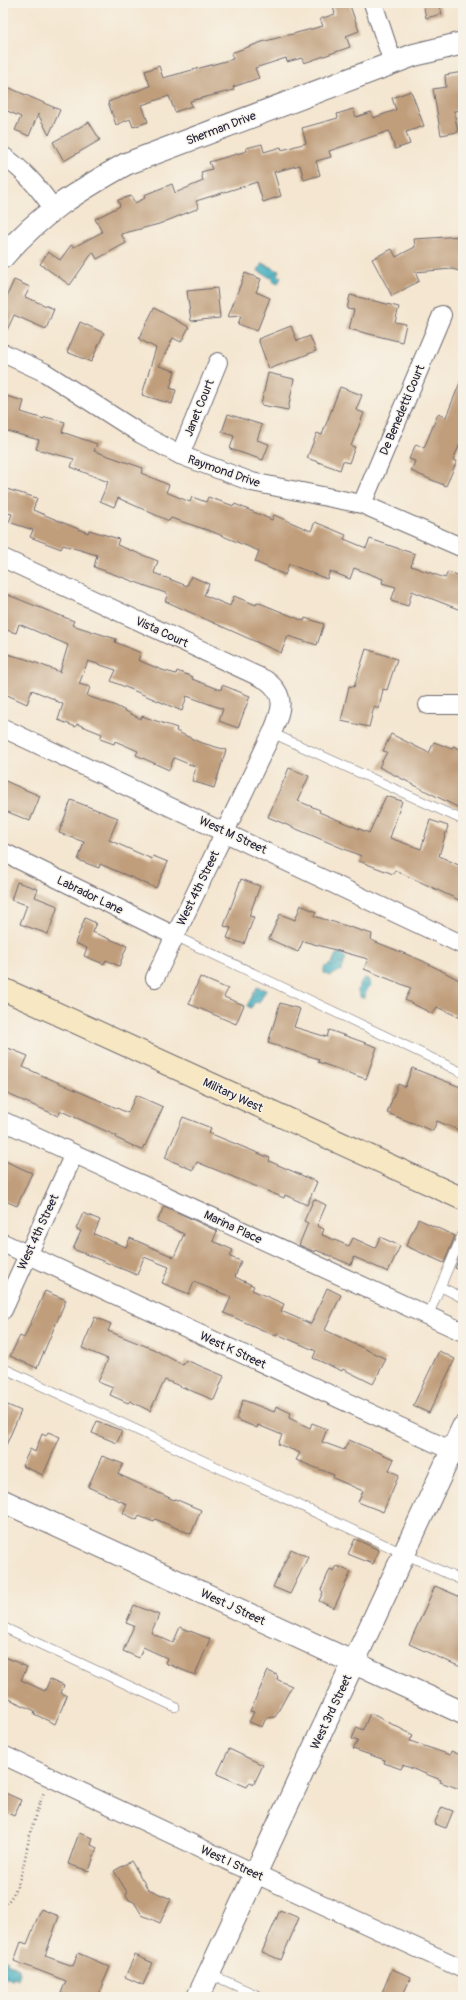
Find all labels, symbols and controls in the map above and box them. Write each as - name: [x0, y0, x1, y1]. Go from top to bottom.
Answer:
- street label: Sherman Drive: [184, 108, 258, 149]
- street label: De Benedetti Court: [377, 363, 428, 458]
- street label: Janet Court: [181, 377, 218, 439]
- street label: Raymond Drive: [186, 452, 262, 491]
- street label: Vista Court: [133, 614, 191, 651]
- street label: West M Street: [197, 813, 269, 858]
- street label: West 4th Street: [174, 848, 223, 928]
- street label: Labrador Lane: [54, 873, 125, 918]
- street label: Military West: [200, 1075, 265, 1116]
- street label: West 4th Street: [14, 1192, 63, 1272]
- street label: Marina Place: [201, 1207, 264, 1248]
- street label: West K Street: [197, 1329, 268, 1372]
- street label: West J Street: [198, 1586, 268, 1629]
- street label: West 3rd Street: [308, 1672, 355, 1752]
- street label: West I Street: [198, 1842, 266, 1885]

